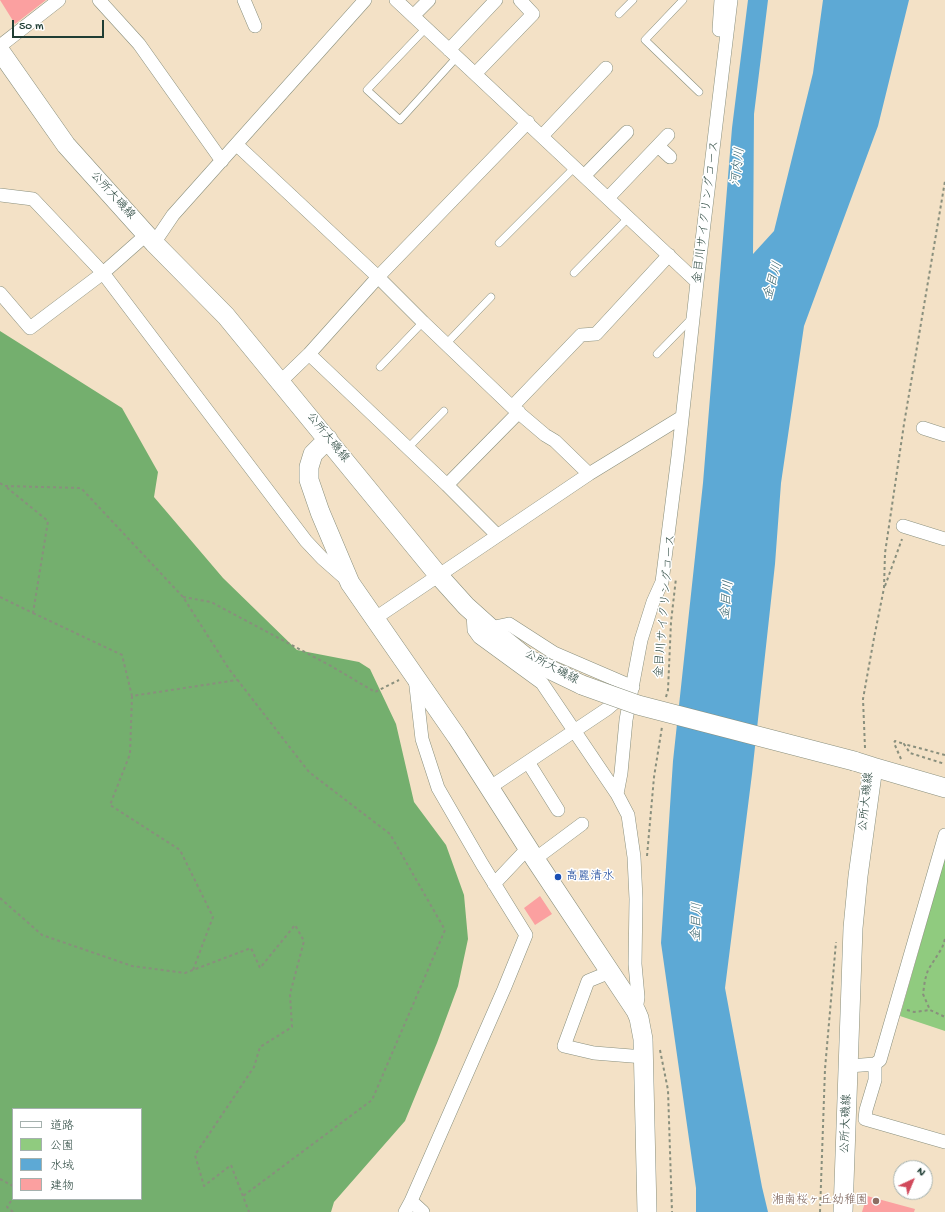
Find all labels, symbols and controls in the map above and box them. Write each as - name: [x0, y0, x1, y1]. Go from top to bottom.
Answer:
- scale bar: [14, 12, 106, 38]
- text: 50 m: [19, 20, 44, 34]
- street label: 金目川サイクリングコース: [691, 140, 723, 284]
- water label: 河内川: [729, 147, 749, 187]
- street label: 公所大磯線: [87, 169, 137, 223]
- water label: 金目川: [761, 260, 787, 302]
- street label: 公所大磯線: [303, 410, 351, 466]
- street label: 金目川サイクリングコース: [653, 534, 679, 678]
- water label: 金目川: [718, 580, 738, 620]
- street label: 公所大磯線: [521, 648, 581, 688]
- street label: 公所大磯線: [857, 771, 877, 833]
- place label: 高麗清水: [566, 870, 614, 884]
- marker: 高麗清水: [553, 872, 563, 882]
- water label: 金目川: [690, 902, 706, 942]
- street label: 公所大磯線: [839, 1094, 855, 1154]
- legend: [12, 1108, 142, 1200]
- text: 道路: [50, 1120, 74, 1134]
- text: 公園: [50, 1140, 74, 1154]
- text: 水域: [50, 1160, 74, 1174]
- north arrow: [893, 1160, 933, 1200]
- text: N: [914, 1165, 927, 1179]
- text: 建物: [50, 1180, 74, 1194]
- place label: 湘南桜ヶ丘幼稚園: [772, 1194, 868, 1208]
- marker: 湘南桜ヶ丘幼稚園: [871, 1196, 881, 1206]

